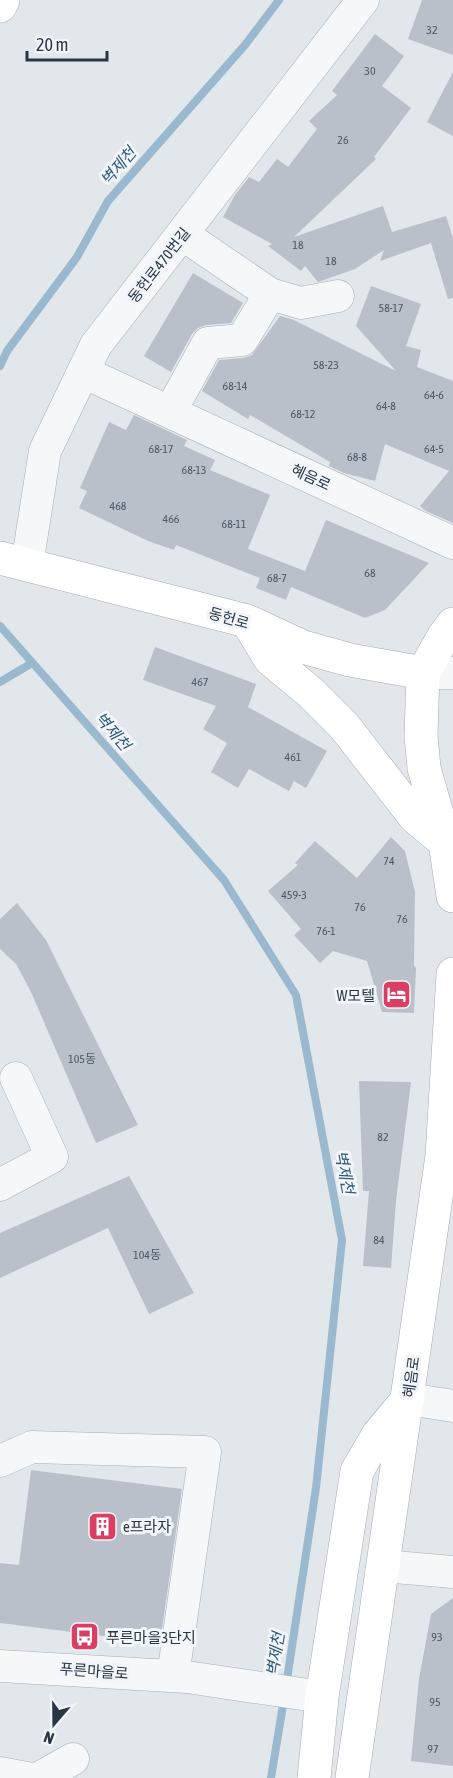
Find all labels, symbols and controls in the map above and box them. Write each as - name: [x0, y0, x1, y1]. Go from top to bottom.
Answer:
- house number: 32: [426, 23, 438, 37]
- scale bar: [27, 24, 106, 62]
- text: 20 m: [36, 34, 68, 55]
- house number: 30: [364, 64, 376, 78]
- house number: 26: [337, 133, 349, 147]
- water label: 벽제천: [97, 142, 141, 189]
- street label: 동헌로470번길: [125, 224, 193, 306]
- house number: 18: [292, 238, 304, 252]
- house number: 18: [325, 254, 337, 268]
- house number: 58-17: [379, 301, 404, 315]
- house number: 58-23: [313, 358, 339, 372]
- house number: 68-14: [223, 379, 248, 393]
- house number: 64-6: [424, 388, 444, 402]
- house number: 64-8: [376, 399, 396, 413]
- house number: 68-12: [291, 407, 315, 421]
- house number: 68-17: [149, 442, 174, 456]
- house number: 64-5: [424, 442, 444, 456]
- house number: 68-8: [347, 450, 367, 464]
- street label: 혜음로: [289, 461, 333, 493]
- house number: 68-13: [182, 463, 206, 477]
- house number: 468: [110, 499, 127, 513]
- house number: 466: [163, 512, 180, 526]
- house number: 68-11: [222, 517, 247, 531]
- house number: 68: [364, 566, 376, 580]
- house number: 68-7: [267, 571, 287, 585]
- street label: 동헌로: [207, 604, 251, 632]
- house number: 467: [192, 675, 209, 689]
- water label: 벽제천: [92, 708, 136, 755]
- house number: 461: [285, 750, 302, 764]
- house number: 74: [383, 854, 395, 868]
- house number: 459-3: [281, 888, 307, 902]
- house number: 76: [354, 900, 366, 914]
- house number: 76: [396, 912, 408, 926]
- house number: 76-1: [316, 924, 336, 938]
- hotel icon: W모텔: [380, 979, 412, 1011]
- place label: W모텔: [337, 987, 375, 1004]
- house number: 105동: [68, 1052, 96, 1066]
- house number: 82: [377, 1130, 389, 1144]
- water label: 벽제천: [332, 1149, 358, 1198]
- house number: 84: [373, 1233, 385, 1247]
- house number: 104동: [133, 1248, 161, 1262]
- street label: 혜음로: [400, 1355, 422, 1399]
- building icon: e프라자: [86, 1510, 118, 1542]
- place label: e프라자: [123, 1518, 171, 1535]
- bus stop icon: 푸른마을3단지: [69, 1621, 101, 1653]
- place label: 푸른마을3단지: [106, 1629, 196, 1646]
- water label: 벽제천: [263, 1629, 288, 1677]
- house number: 93: [431, 1630, 443, 1644]
- street label: 푸른마을로: [59, 1660, 129, 1682]
- north arrow: [24, 1694, 84, 1754]
- house number: 95: [429, 1695, 441, 1709]
- text: N: [41, 1728, 56, 1748]
- house number: 97: [427, 1742, 439, 1756]

